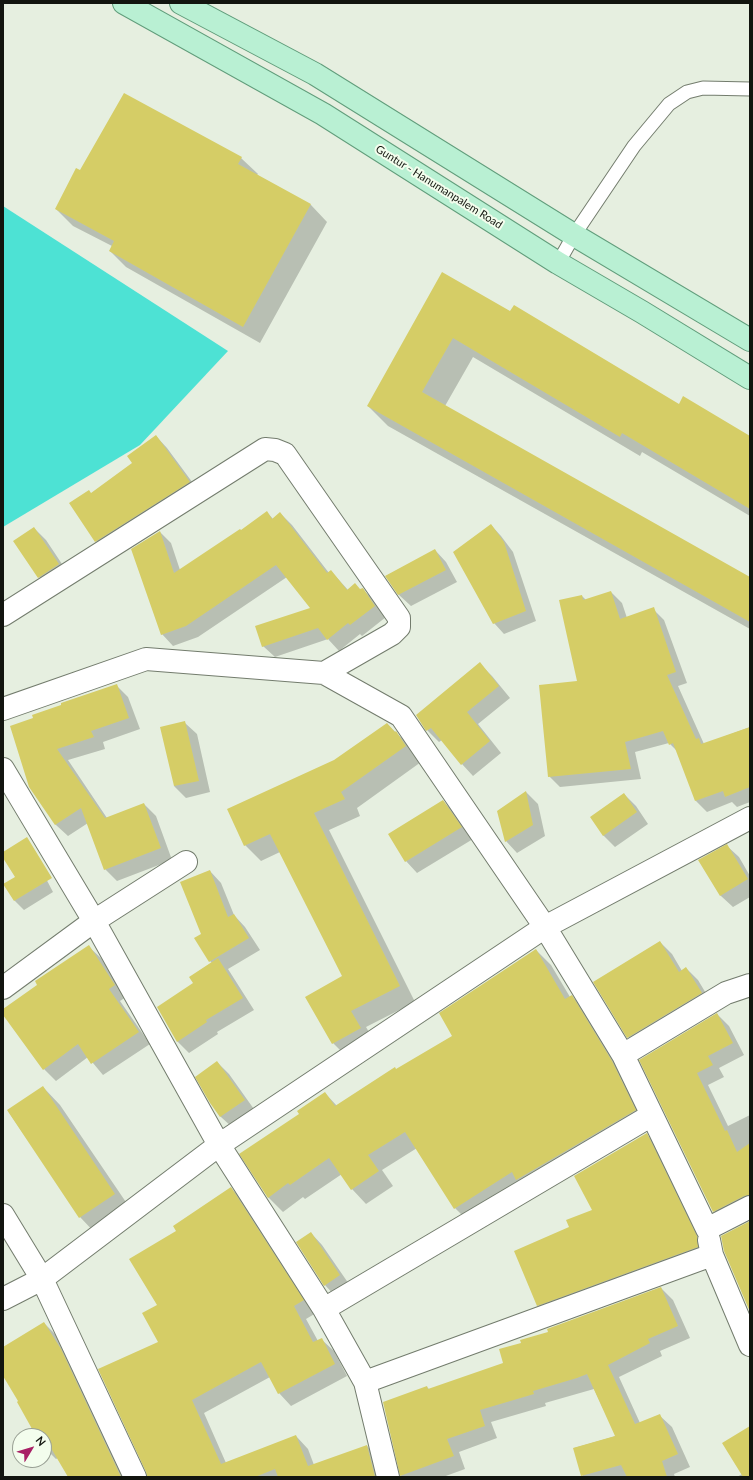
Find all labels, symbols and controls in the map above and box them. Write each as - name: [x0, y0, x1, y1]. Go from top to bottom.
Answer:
- street label: Guntur - Hanumanpalem Road: [373, 142, 505, 232]
- north arrow: [12, 1428, 52, 1468]
- text: N: [33, 1434, 49, 1448]

